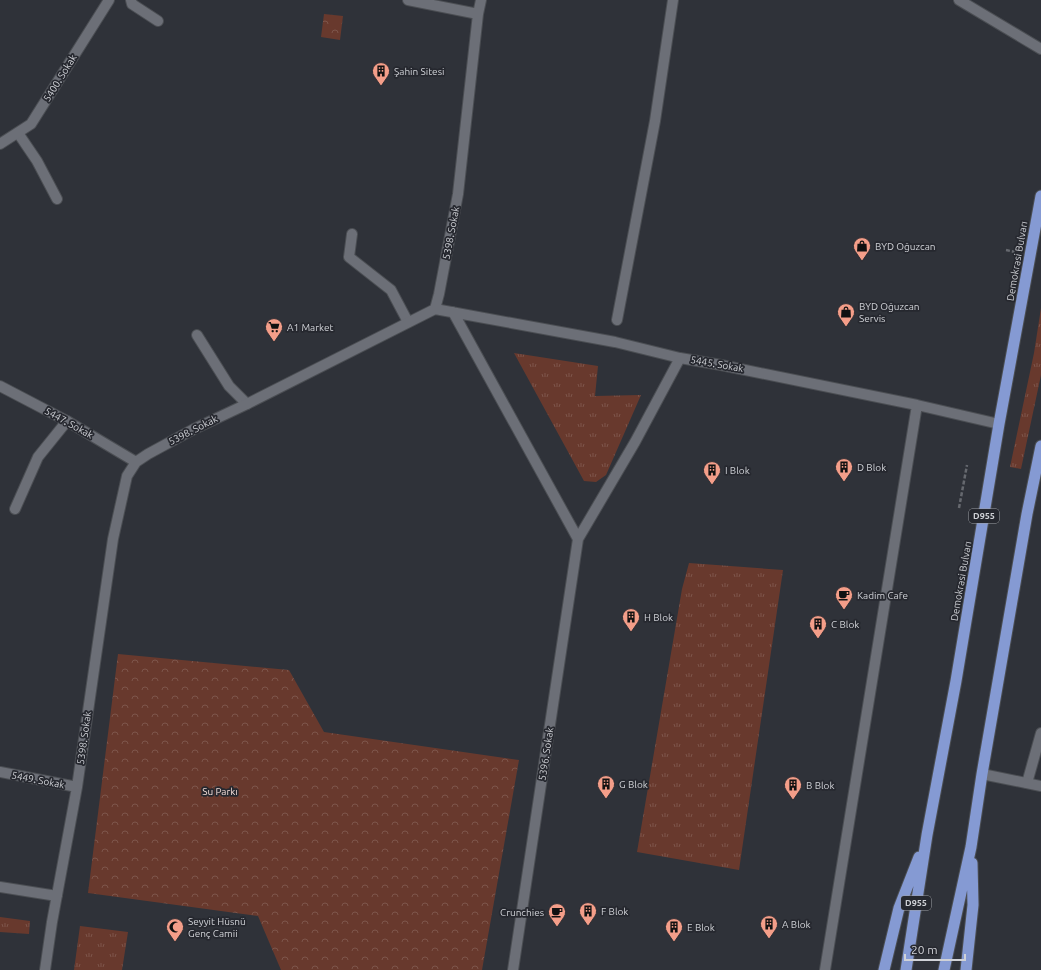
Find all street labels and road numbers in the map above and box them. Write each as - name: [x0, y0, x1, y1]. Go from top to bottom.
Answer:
- street label: 5400. Sokak: [41, 52, 79, 104]
- street label: 5398. Sokak: [440, 206, 462, 260]
- street label: Demokrasi Bulvarı: [1005, 220, 1029, 302]
- street label: 5445. Sokak: [690, 354, 744, 374]
- street label: 5447. Sokak: [43, 405, 95, 441]
- street label: 5398. Sokak: [167, 413, 219, 447]
- road number: D955: [969, 509, 999, 523]
- street label: Demokrasi Bulvarı: [949, 540, 973, 622]
- street label: 5398. Sokak: [75, 711, 93, 765]
- street label: 5396. Sokak: [536, 727, 556, 781]
- street label: 5449. Sokak: [11, 769, 65, 791]
- road number: D955: [901, 896, 931, 910]

